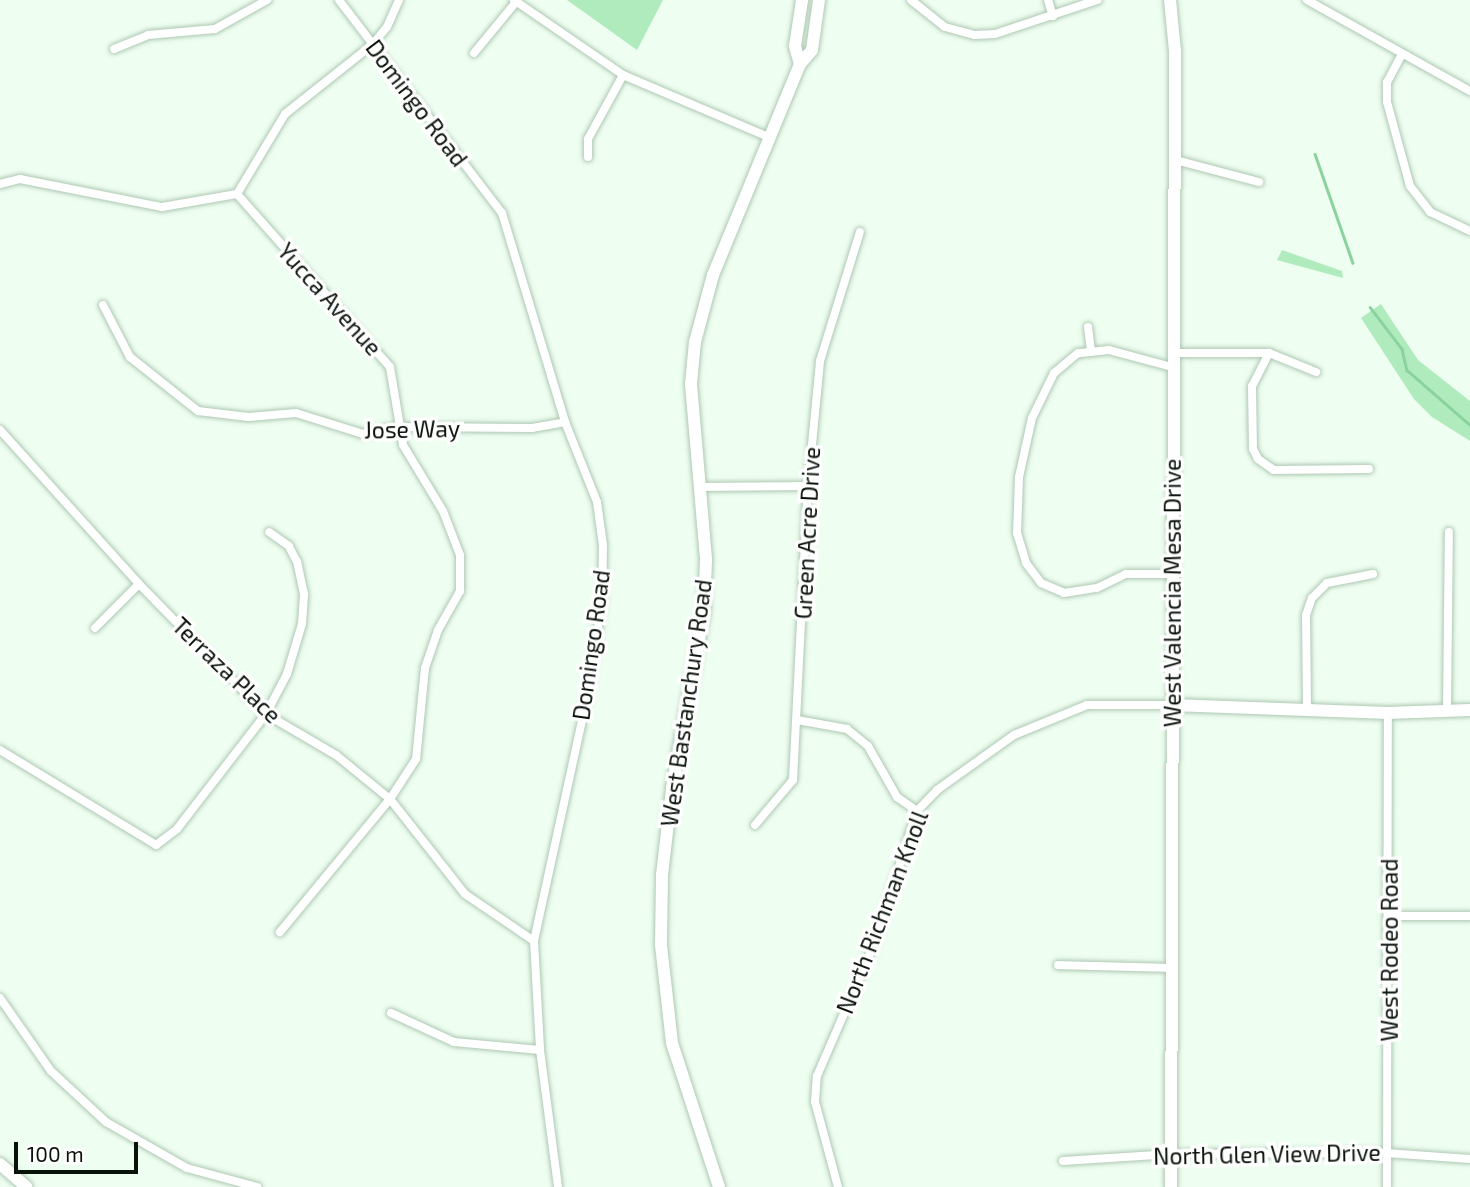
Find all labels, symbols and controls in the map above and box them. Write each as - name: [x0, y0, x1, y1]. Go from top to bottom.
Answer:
- street label: Domingo Road: [360, 34, 474, 172]
- street label: Yucca Avenue: [272, 237, 388, 361]
- street label: Jose Way: [364, 414, 460, 444]
- street label: Green Acre Drive: [789, 446, 825, 620]
- street label: West Valencia Mesa Drive: [1158, 458, 1186, 728]
- street label: Domingo Road: [567, 568, 615, 722]
- street label: West Bastanchury Road: [655, 577, 717, 829]
- street label: Terraza Place: [167, 611, 287, 729]
- street label: North Richman Knoll: [831, 807, 933, 1017]
- street label: West Rodeo Road: [1375, 858, 1403, 1042]
- scale bar: [18, 1128, 142, 1172]
- street label: North Glen View Drive: [1152, 1138, 1382, 1170]
- text: 100 m: [27, 1141, 84, 1166]

